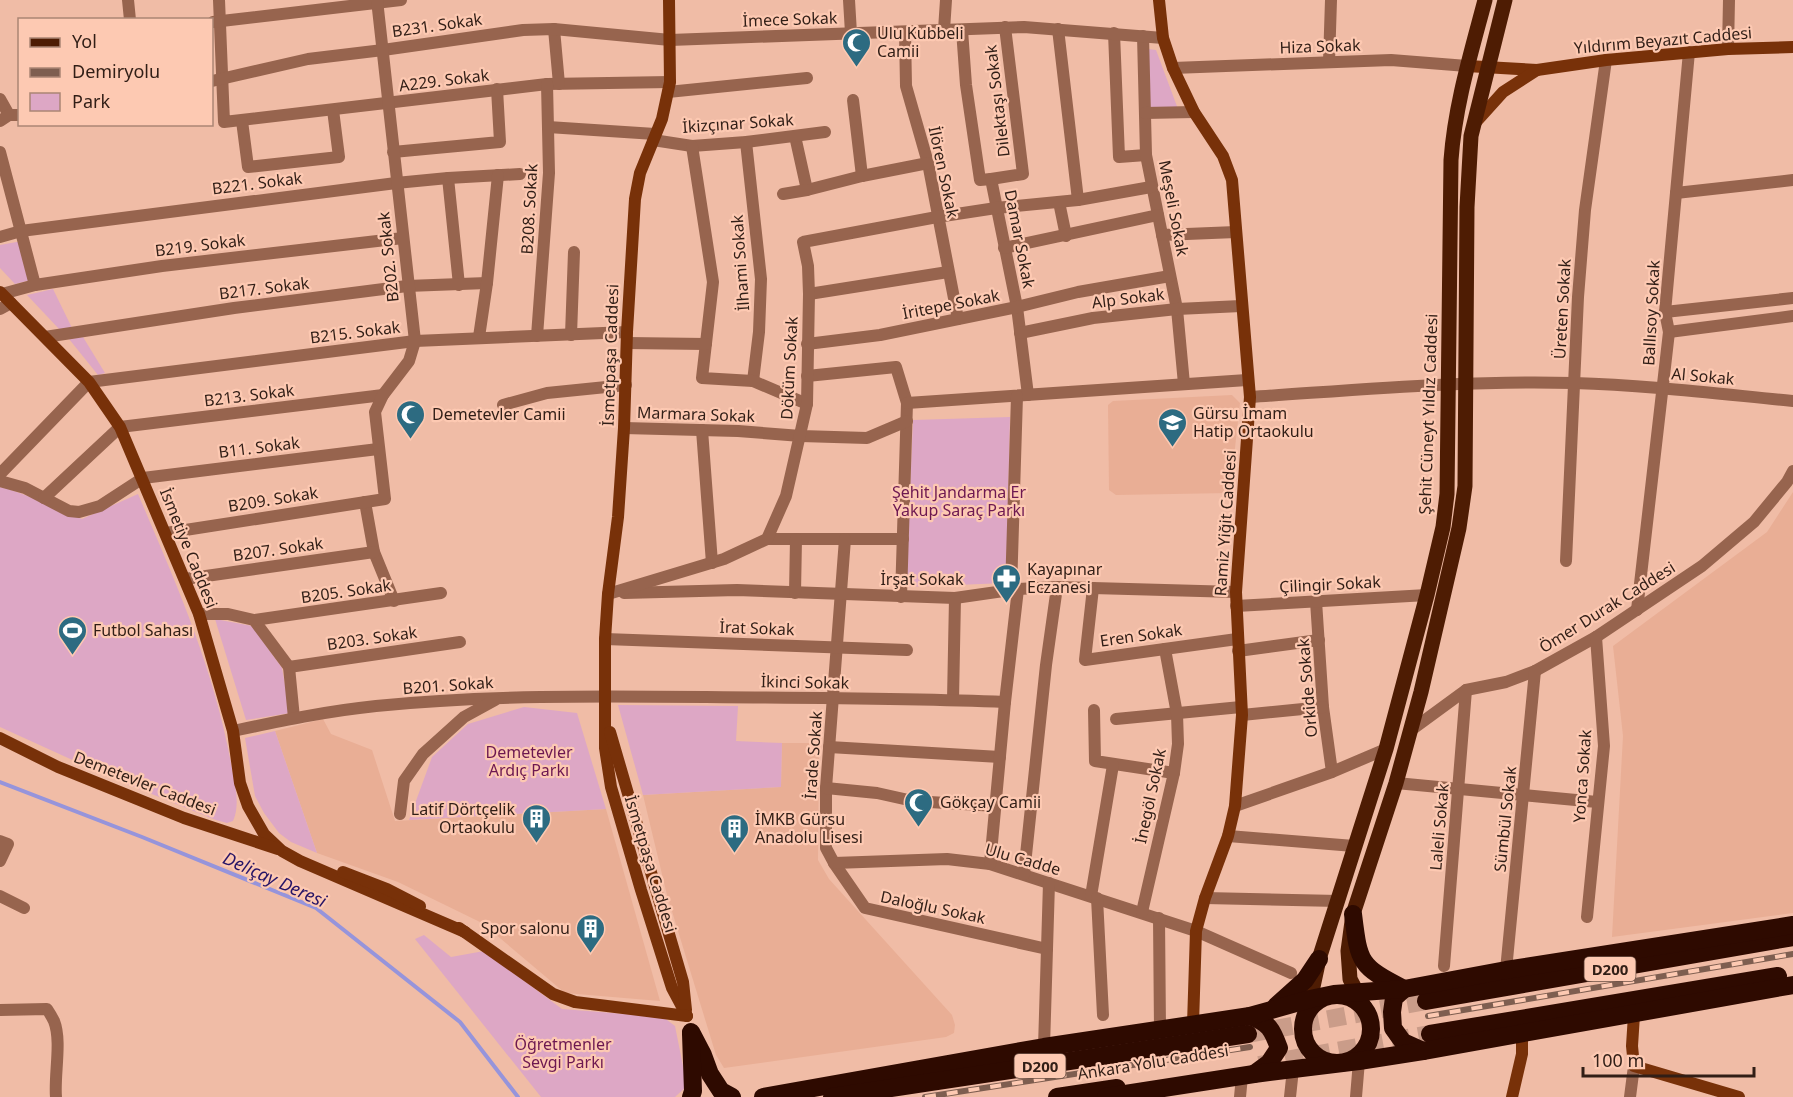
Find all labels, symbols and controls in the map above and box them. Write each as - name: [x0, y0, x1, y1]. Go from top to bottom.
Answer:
- street label: İmece Sokak: [742, 6, 838, 32]
- street label: B231. Sokak: [390, 8, 484, 42]
- legend: [18, 18, 213, 126]
- street label: Yıldırım Beyazıt Caddesi: [1573, 21, 1753, 59]
- place label: Ulu Kubbeli Camii: [877, 22, 964, 62]
- mosque icon: Ulu Kubbeli Camii: [840, 26, 872, 68]
- text: Yol: [72, 29, 97, 53]
- street label: Hiza Sokak: [1279, 34, 1361, 58]
- street label: Dilektaşı Sokak: [979, 43, 1015, 158]
- text: Demiryolu: [72, 59, 160, 83]
- street label: A229. Sokak: [398, 64, 491, 96]
- text: Park: [72, 89, 110, 113]
- street label: İkizçınar Sokak: [682, 108, 795, 138]
- street label: İlören Sokak: [924, 124, 965, 220]
- street label: Meşeli Sokak: [1154, 158, 1194, 258]
- street label: B208. Sokak: [516, 163, 542, 255]
- street label: B221. Sokak: [211, 166, 304, 199]
- street label: Damar Sokak: [1000, 188, 1040, 291]
- street label: B202. Sokak: [372, 210, 404, 303]
- street label: İlhami Sokak: [726, 214, 754, 312]
- street label: B219. Sokak: [154, 228, 247, 261]
- street label: Üreten Sokak: [1548, 258, 1576, 360]
- street label: Ballısoy Sokak: [1637, 259, 1665, 366]
- street label: B217. Sokak: [218, 271, 311, 304]
- street label: Alp Sokak: [1090, 283, 1166, 313]
- street label: İsmetpaşa Caddesi: [597, 284, 623, 426]
- street label: İritepe Sokak: [901, 284, 1002, 324]
- street label: Şehit Cüneyt Yıldız Caddesi: [1413, 313, 1443, 515]
- street label: B215. Sokak: [309, 315, 402, 348]
- street label: Döküm Sokak: [775, 315, 803, 420]
- street label: Al Sokak: [1671, 362, 1736, 390]
- street label: B213. Sokak: [203, 378, 296, 411]
- mosque icon: Demetevler Camii: [395, 398, 427, 440]
- street label: Marmara Sokak: [637, 401, 756, 427]
- place label: Gürsu İmam Hatip Ortaokulu: [1193, 402, 1314, 442]
- place label: Demetevler Camii: [432, 403, 566, 425]
- school or university icon: Gürsu İmam Hatip Ortaokulu: [1156, 406, 1188, 448]
- street label: B11. Sokak: [217, 431, 301, 463]
- street label: Ramiz Yiğit Caddesi: [1209, 449, 1241, 597]
- street label: B209. Sokak: [226, 481, 320, 517]
- park label: Şehit Jandarma Er Yakup Saraç Parkı: [892, 481, 1026, 521]
- street label: İsmetiye Caddesi: [155, 485, 223, 611]
- street label: B207. Sokak: [231, 532, 325, 566]
- street label: Ömer Durak Caddesi: [1535, 556, 1679, 658]
- place label: Kayapınar Eczanesi: [1027, 558, 1103, 598]
- pharmacy icon: Kayapınar Eczanesi: [990, 562, 1022, 604]
- street label: İrşat Sokak: [880, 568, 964, 590]
- street label: Çilingir Sokak: [1279, 570, 1382, 598]
- street label: B205. Sokak: [299, 574, 393, 608]
- sports icon: Futbol Sahası: [56, 614, 88, 656]
- street label: İrat Sokak: [719, 616, 795, 640]
- street label: Eren Sokak: [1098, 618, 1184, 652]
- place label: Futbol Sahası: [93, 619, 193, 641]
- street label: B203. Sokak: [325, 621, 419, 655]
- street label: Orkide Sokak: [1292, 637, 1322, 738]
- street label: İkinci Sokak: [761, 670, 850, 694]
- street label: B201. Sokak: [402, 671, 495, 699]
- street label: İrade Sokak: [799, 710, 827, 800]
- street label: Yonca Sokak: [1568, 728, 1596, 823]
- park label: Demetevler Ardıç Parkı: [485, 741, 573, 781]
- street label: Demetevler Caddesi: [71, 746, 219, 820]
- street label: İnegöl Sokak: [1129, 746, 1171, 846]
- street label: Sümbül Sokak: [1489, 765, 1522, 873]
- street label: Laleli Sokak: [1424, 782, 1454, 872]
- mosque icon: Gökçay Camii: [903, 786, 935, 828]
- place label: Gökçay Camii: [940, 791, 1041, 813]
- street label: İsmetpaşa Caddesi: [620, 793, 682, 935]
- place label: Latif Dörtçelik Ortaokulu: [411, 798, 515, 838]
- building icon: Latif Dörtçelik Ortaokulu: [520, 802, 552, 844]
- place label: İMKB Gürsu Anadolu Lisesi: [755, 808, 863, 848]
- building icon: İMKB Gürsu Anadolu Lisesi: [718, 812, 750, 854]
- street label: Ulu Cadde: [983, 838, 1063, 880]
- water label: Deliçay Deresi: [219, 845, 331, 913]
- street label: Daloğlu Sokak: [878, 885, 988, 929]
- building icon: Spor salonu: [575, 912, 607, 954]
- place label: Spor salonu: [481, 917, 570, 939]
- road number: D200: [1584, 957, 1636, 981]
- park label: Öğretmenler Sevgi Parkı: [514, 1033, 612, 1073]
- street label: Ankara Yolu Caddesi: [1076, 1039, 1230, 1085]
- scale bar: [1583, 1040, 1754, 1078]
- text: 100 m: [1592, 1048, 1644, 1072]
- road number: D200: [1014, 1054, 1066, 1078]

